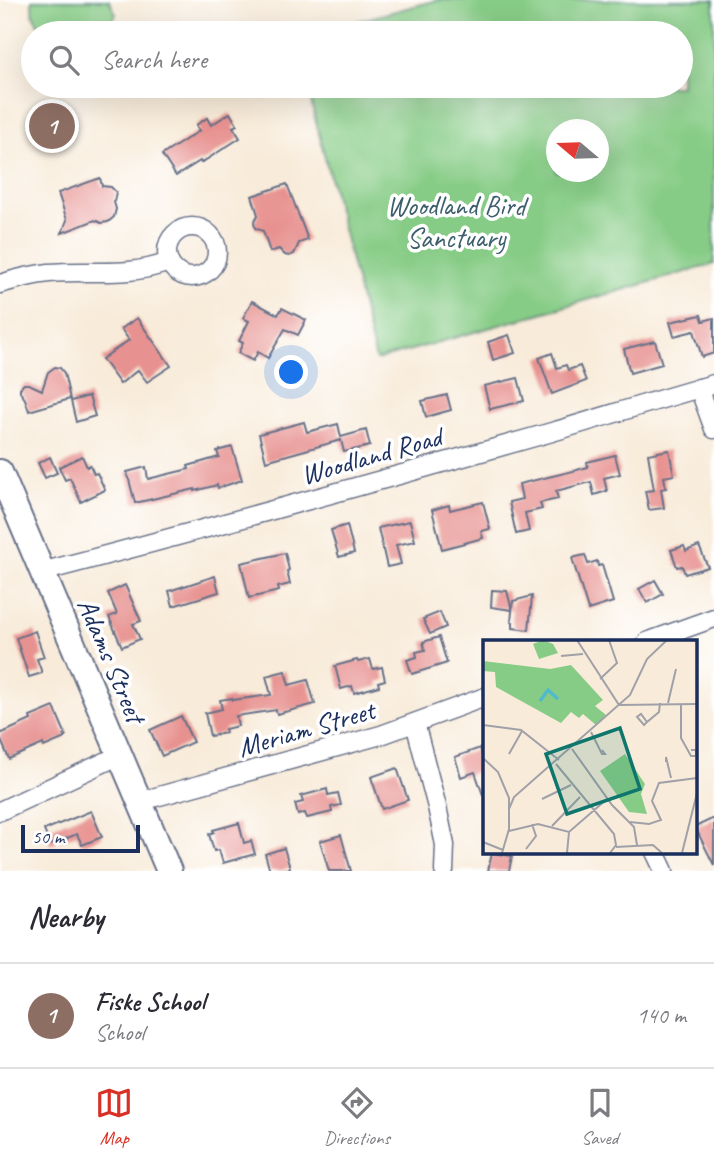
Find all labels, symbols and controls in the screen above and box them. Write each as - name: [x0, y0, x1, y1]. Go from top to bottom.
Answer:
- search box: [21, 21, 693, 98]
- icon: search: [45, 41, 83, 79]
- text: Search here: [101, 43, 207, 76]
- pin: 1: [29, 100, 75, 152]
- north arrow: [546, 119, 609, 182]
- park label: Woodland Bird Sanctuary: [387, 188, 529, 255]
- your location: [274, 355, 308, 389]
- street label: Woodland Road: [297, 418, 449, 492]
- street label: Adams Street: [70, 593, 155, 731]
- inset map: [483, 640, 696, 853]
- street label: Meriam Street: [234, 692, 381, 765]
- scale bar: [21, 822, 140, 854]
- text: 50 m: [32, 825, 64, 849]
- text: Nearby: [28, 898, 104, 936]
- text: Fiske School: [95, 985, 205, 1018]
- text: 1: [46, 1001, 56, 1030]
- text: 140 m: [637, 1001, 686, 1030]
- text: School: [95, 1018, 144, 1047]
- tab: Map: [95, 1084, 133, 1150]
- tab: Directions: [324, 1084, 390, 1150]
- tab: Saved: [581, 1084, 619, 1150]

